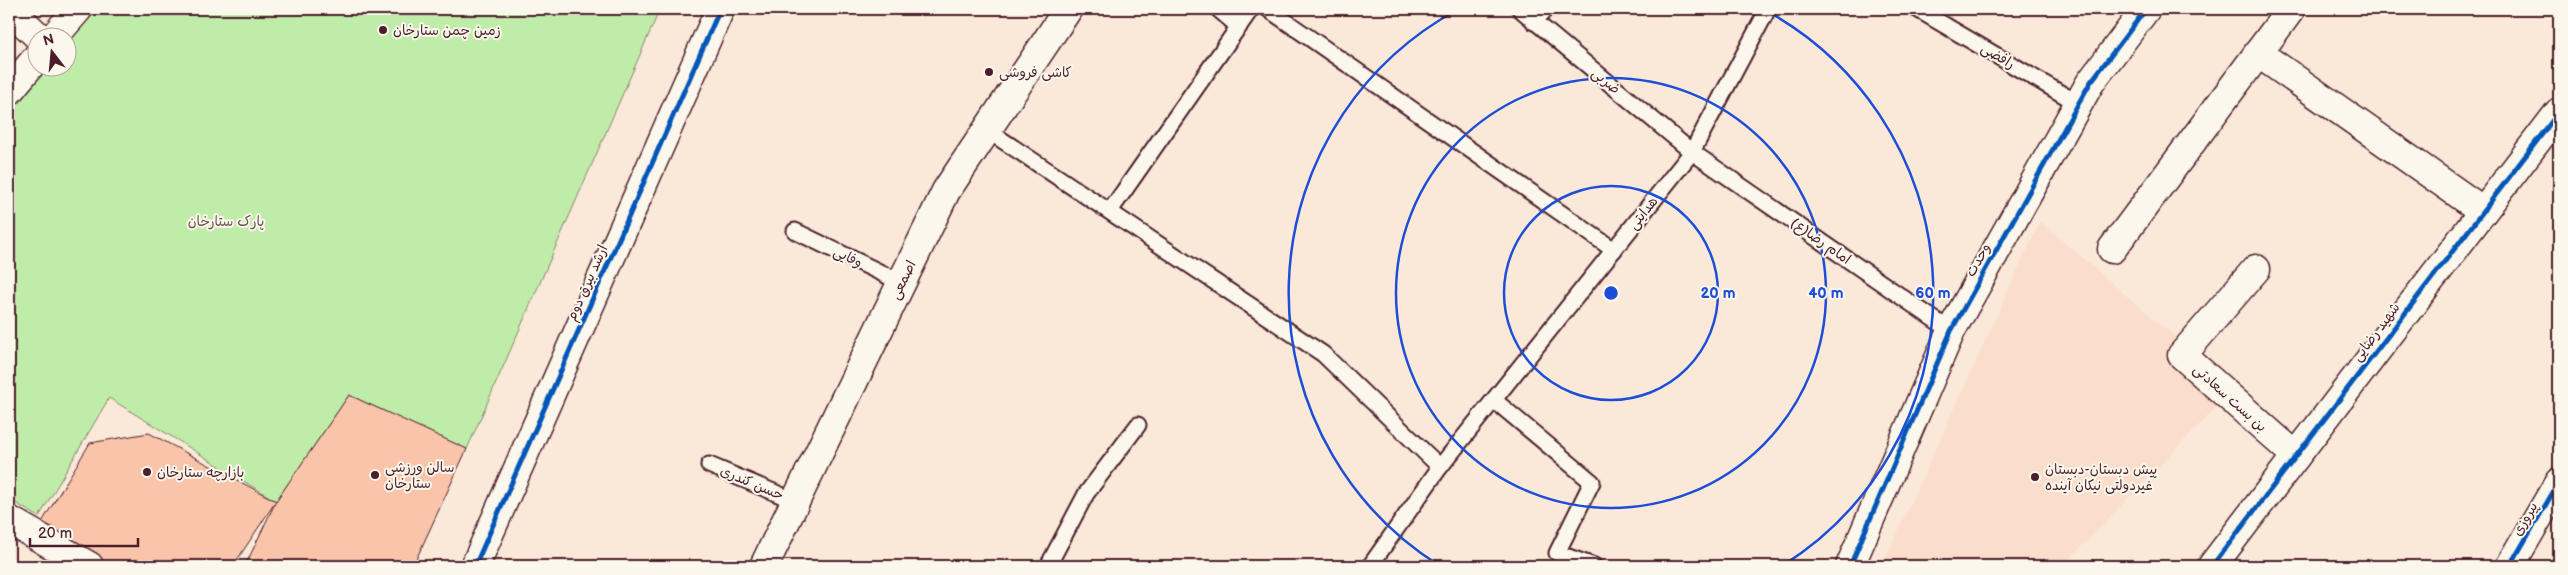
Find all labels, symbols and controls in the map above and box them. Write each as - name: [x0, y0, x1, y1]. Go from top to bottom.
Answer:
- place label: زمین چمن ستارخان: [393, 22, 501, 40]
- marker: زمین چمن ستارخان: [377, 24, 389, 36]
- north arrow: [28, 28, 78, 78]
- text: N: [41, 30, 56, 50]
- street label: رافضی: [1978, 39, 2018, 73]
- place label: کاشی فروشی: [999, 64, 1072, 81]
- street label: ضربی: [1588, 64, 1624, 98]
- marker: کاشی فروشی: [983, 66, 995, 78]
- street label: هدایتی: [1625, 193, 1661, 233]
- park label: پارک ستارخان: [188, 213, 264, 231]
- street label: امام رضا(ع): [1787, 214, 1854, 269]
- street label: وحدت: [1962, 240, 1994, 280]
- street label: ارشد بیرق دوم: [563, 242, 613, 324]
- street label: وفایی: [831, 243, 865, 271]
- street label: اصمعی: [886, 258, 920, 302]
- centre of rings: [1602, 284, 1620, 302]
- text: 20 m: [1701, 284, 1736, 303]
- text: 40 m: [1808, 284, 1844, 303]
- text: 60 m: [1915, 284, 1951, 303]
- street label: شهید رضایی: [2348, 299, 2404, 365]
- street label: بن بست سعادتی: [2190, 361, 2270, 435]
- place label: سالن ورزشی ستارخان: [385, 459, 454, 492]
- place label: پیش دبستان-دبستان غیردولتی نیکان آینده: [2045, 461, 2157, 494]
- street label: حسن کندری: [718, 462, 786, 504]
- place label: بازارچه ستارخان: [157, 464, 244, 482]
- marker: بازارچه ستارخان: [141, 466, 153, 478]
- marker: سالن ورزشی ستارخان: [369, 469, 381, 481]
- marker: پیش دبستان-دبستان غیردولتی نیکان آینده: [2029, 471, 2041, 483]
- street label: پیروزی: [2509, 499, 2542, 540]
- scale bar: [30, 515, 138, 547]
- text: 20 m: [38, 524, 72, 543]

